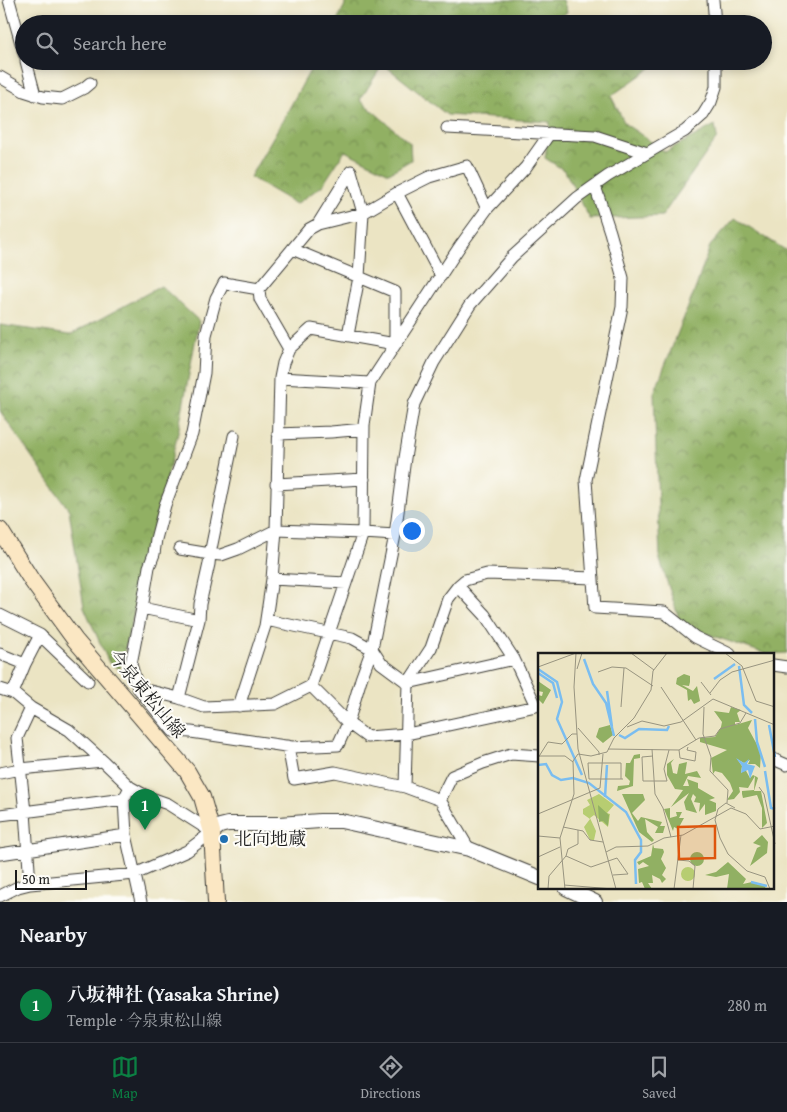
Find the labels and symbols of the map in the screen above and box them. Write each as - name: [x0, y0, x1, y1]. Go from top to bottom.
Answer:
- your location: [399, 518, 425, 544]
- street label: 今泉東松山線: [102, 644, 192, 744]
- inset map: [538, 653, 774, 890]
- pin: 1: [129, 789, 161, 830]
- place label: 北向地蔵: [234, 825, 306, 852]
- marker: 北向地蔵: [218, 833, 230, 845]
- scale bar: [15, 867, 88, 890]

